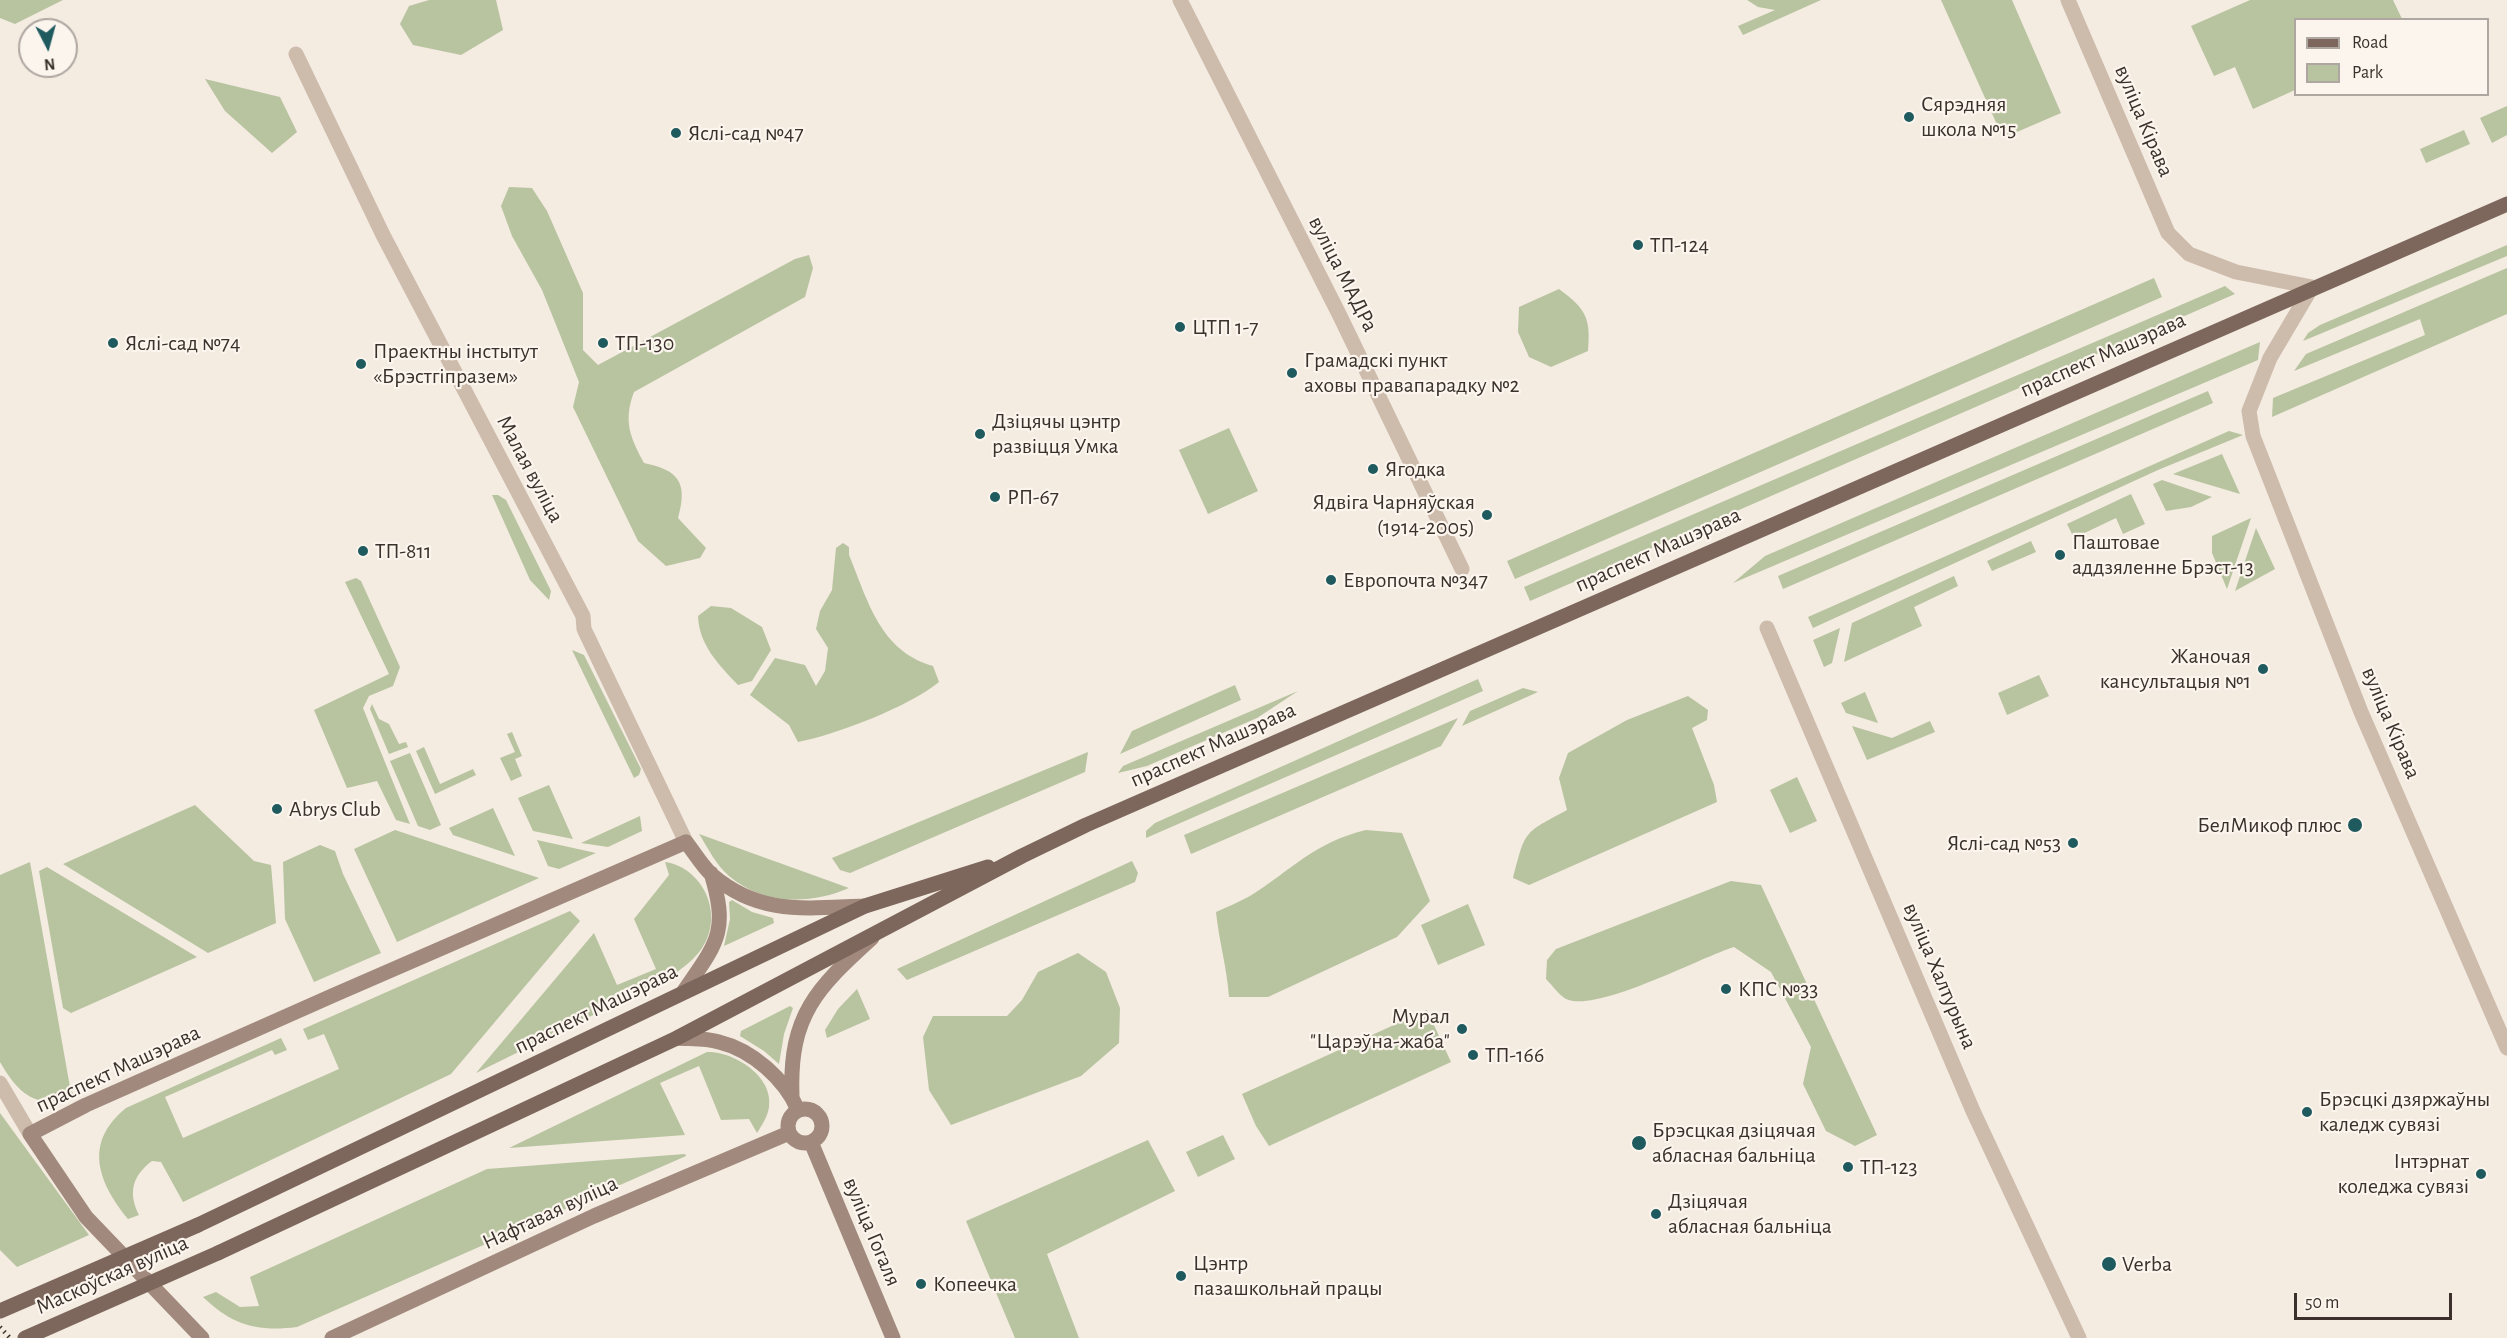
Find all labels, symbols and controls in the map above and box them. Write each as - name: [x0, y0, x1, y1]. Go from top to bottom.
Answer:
- north arrow: [18, 18, 78, 78]
- legend: [2294, 18, 2489, 96]
- text: Road: [2352, 34, 2388, 52]
- text: N: [43, 55, 56, 72]
- street label: вуліца Кірава: [2109, 61, 2179, 181]
- text: Park: [2352, 64, 2383, 82]
- place label: Сярэдняя школа №15: [1921, 91, 2017, 142]
- marker: Сярэдняя школа №15: [1902, 110, 1916, 124]
- place label: Яслі-сад №47: [688, 120, 804, 146]
- marker: Яслі-сад №47: [669, 126, 683, 140]
- street label: вуліца МАДРа: [1303, 212, 1383, 336]
- place label: ТП-124: [1650, 232, 1709, 258]
- marker: ТП-124: [1631, 238, 1645, 252]
- street label: праспект Машэрава: [2016, 307, 2190, 403]
- place label: ЦТП 1-7: [1192, 314, 1259, 340]
- marker: ЦТП 1-7: [1173, 320, 1187, 334]
- place label: Яслі-сад №74: [125, 330, 241, 356]
- place label: ТП-130: [615, 330, 674, 356]
- marker: Яслі-сад №74: [106, 336, 120, 350]
- marker: ТП-130: [596, 336, 610, 350]
- place label: Праектны інстытут «Брэстгіпразем»: [373, 338, 538, 390]
- place label: Грамадскі пункт аховы правапарадку №2: [1304, 347, 1520, 398]
- marker: Праектны інстытут «Брэстгіпразем»: [354, 357, 368, 371]
- marker: Грамадскі пункт аховы правапарадку №2: [1285, 366, 1299, 380]
- place label: Дзіцячы цэнтр развіцця Умка: [992, 408, 1121, 460]
- street label: Малая вуліца: [491, 411, 569, 527]
- marker: Дзіцячы цэнтр развіцця Умка: [973, 427, 987, 441]
- place label: Ягодка: [1385, 456, 1446, 482]
- marker: Ягодка: [1366, 462, 1380, 476]
- place label: РП-67: [1007, 484, 1059, 510]
- place label: Ядвіга Чарняўская (1914-2005): [1313, 489, 1475, 540]
- marker: РП-67: [988, 490, 1002, 504]
- street label: праспект Машэрава: [1571, 502, 1745, 598]
- marker: Ядвіга Чарняўская (1914-2005): [1480, 508, 1494, 522]
- place label: Паштовае аддзяленне Брэст-13: [2072, 529, 2254, 580]
- place label: ТП-811: [375, 538, 432, 564]
- marker: ТП-811: [356, 544, 370, 558]
- marker: Паштовае аддзяленне Брэст-13: [2053, 548, 2067, 562]
- place label: Европочта №347: [1343, 567, 1488, 593]
- marker: Европочта №347: [1324, 573, 1338, 587]
- place label: Жаночая кансультацыя №1: [2100, 643, 2251, 694]
- marker: Жаночая кансультацыя №1: [2256, 662, 2270, 676]
- street label: вуліца Кірава: [2356, 663, 2426, 783]
- street label: праспект Машэрава: [1126, 697, 1300, 793]
- place label: Abrys Club: [289, 796, 381, 822]
- marker: Abrys Club: [270, 802, 284, 816]
- place label: БелМикоф плюс: [2197, 812, 2342, 838]
- marker: БелМикоф плюс: [2346, 816, 2364, 834]
- place label: Яслі-сад №53: [1947, 830, 2061, 856]
- marker: Яслі-сад №53: [2066, 836, 2080, 850]
- street label: вуліца Халтурына: [1897, 899, 1983, 1053]
- street label: праспект Машэрава: [510, 958, 682, 1060]
- place label: КПС №33: [1738, 976, 1818, 1002]
- marker: КПС №33: [1719, 982, 1733, 996]
- place label: Мурал "Царэўна-жаба": [1310, 1003, 1450, 1054]
- street label: праспект Машэрава: [31, 1019, 205, 1119]
- marker: Мурал "Царэўна-жаба": [1455, 1022, 1469, 1036]
- place label: ТП-166: [1485, 1042, 1544, 1068]
- marker: ТП-166: [1466, 1048, 1480, 1062]
- place label: Брэсцкі дзяржаўны каледж сувязі: [2319, 1086, 2490, 1138]
- marker: Брэсцкі дзяржаўны каледж сувязі: [2300, 1105, 2314, 1119]
- place label: Брэсцкая дзіцячая абласная бальніца: [1652, 1117, 1816, 1168]
- marker: Брэсцкая дзіцячая абласная бальніца: [1630, 1134, 1648, 1152]
- place label: Інтэрнат коледжа сувязі: [2338, 1148, 2469, 1200]
- place label: ТП-123: [1860, 1154, 1918, 1180]
- marker: ТП-123: [1841, 1160, 1855, 1174]
- marker: Інтэрнат коледжа сувязі: [2474, 1167, 2488, 1181]
- street label: Нафтавая вуліца: [478, 1170, 622, 1256]
- street label: вуліца Гогаля: [837, 1174, 907, 1290]
- place label: Дзіцячая абласная бальніца: [1668, 1188, 1832, 1240]
- marker: Дзіцячая абласная бальніца: [1649, 1207, 1663, 1221]
- street label: Маскоўская вуліца: [32, 1230, 192, 1320]
- place label: Цэнтр пазашкольнай працы: [1193, 1250, 1383, 1302]
- place label: Verba: [2122, 1251, 2172, 1277]
- marker: Verba: [2100, 1255, 2118, 1273]
- marker: Цэнтр пазашкольнай працы: [1174, 1269, 1188, 1283]
- place label: Копеечка: [933, 1271, 1017, 1297]
- marker: Копеечка: [914, 1277, 928, 1291]
- scale bar: [2297, 1281, 2454, 1319]
- text: 50 m: [2305, 1294, 2339, 1312]

